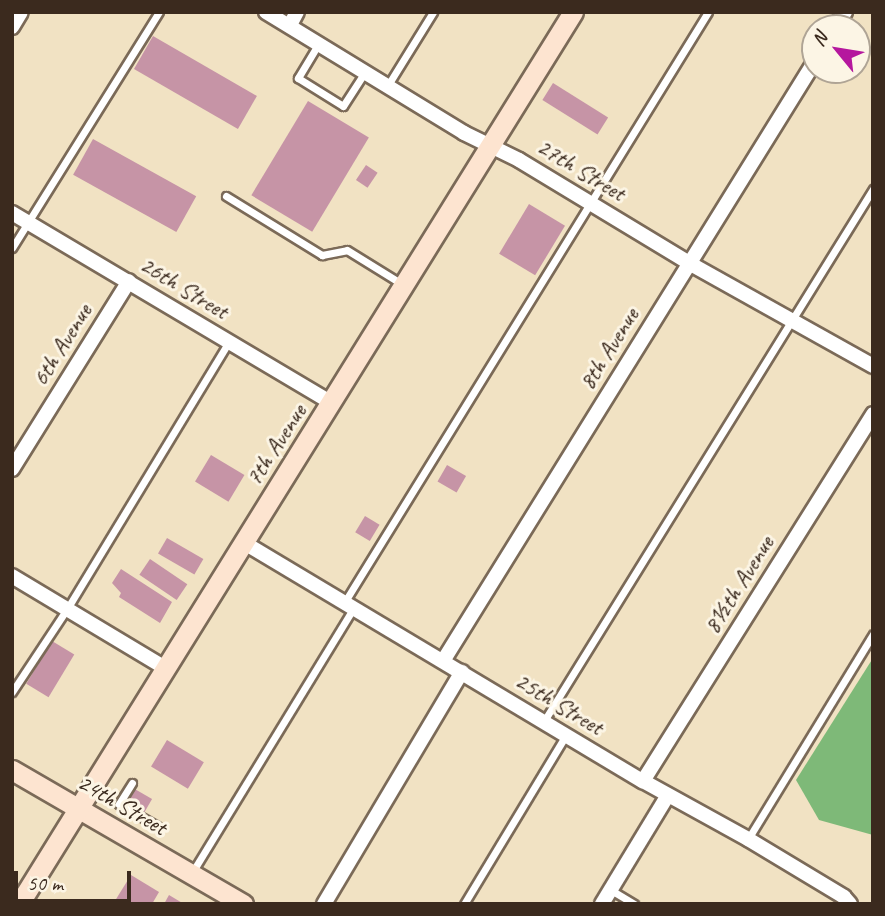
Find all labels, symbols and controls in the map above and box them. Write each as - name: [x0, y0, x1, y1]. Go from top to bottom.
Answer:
- north arrow: [801, 14, 871, 84]
- text: N: [806, 28, 833, 51]
- street label: 27th Street: [531, 132, 631, 208]
- street label: 26th Street: [134, 250, 234, 326]
- street label: 6th Avenue: [26, 299, 98, 391]
- street label: 8th Avenue: [573, 303, 645, 395]
- street label: 7th Avenue: [239, 399, 313, 491]
- street label: 8½th Avenue: [698, 531, 780, 639]
- street label: 25th Street: [509, 666, 609, 742]
- street label: 24th Street: [72, 768, 172, 842]
- scale bar: [18, 856, 135, 900]
- text: 50 m: [27, 870, 63, 896]

